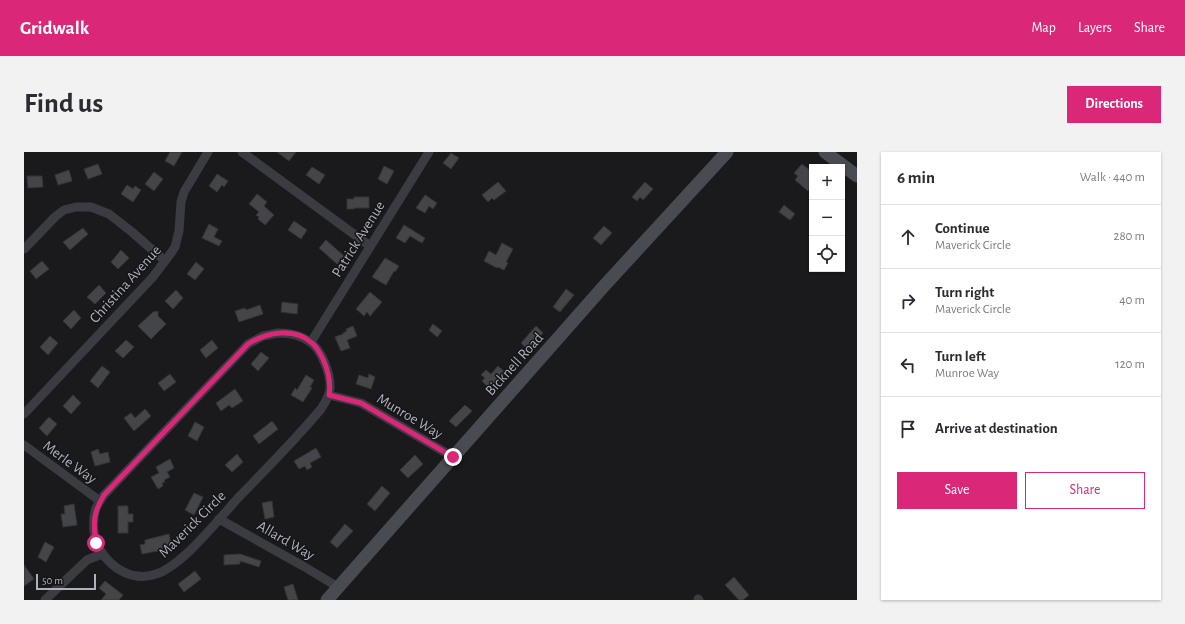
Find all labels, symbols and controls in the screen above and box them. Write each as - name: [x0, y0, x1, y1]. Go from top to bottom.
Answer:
- text: Gridwalk: [20, 19, 89, 38]
- text: Map: [1031, 21, 1056, 35]
- text: Layers: [1078, 21, 1112, 35]
- text: Share: [1134, 21, 1165, 35]
- button: Directions: [1067, 86, 1161, 123]
- text: Find us: [24, 90, 103, 118]
- map controls: [809, 164, 845, 272]
- button: +: [809, 164, 845, 200]
- text: 6 min: [897, 169, 935, 186]
- text: Walk · 440 m: [1080, 171, 1145, 184]
- street label: Patrick Avenue: [329, 199, 388, 280]
- button: −: [809, 200, 845, 236]
- text: Continue: [935, 221, 990, 236]
- icon: ahead: [897, 226, 919, 248]
- text: 280 m: [1114, 230, 1145, 243]
- button: locate: [809, 236, 845, 272]
- text: Maverick Circle: [935, 239, 1011, 252]
- street label: Christina Avenue: [87, 243, 164, 326]
- text: Turn right: [935, 285, 994, 300]
- icon: right: [897, 290, 919, 312]
- text: 40 m: [1119, 294, 1145, 307]
- text: Maverick Circle: [935, 303, 1011, 316]
- street label: Bicknell Road: [482, 330, 546, 399]
- text: Turn left: [935, 349, 986, 364]
- icon: left: [897, 354, 919, 376]
- text: 120 m: [1115, 358, 1145, 371]
- text: Munroe Way: [935, 367, 999, 380]
- street label: Munroe Way: [374, 391, 446, 442]
- icon: arrive: [897, 418, 919, 440]
- text: Arrive at destination: [935, 421, 1058, 436]
- street label: Merle Way: [40, 438, 100, 487]
- route end: [444, 448, 462, 466]
- button: Save: [897, 472, 1017, 509]
- button: Share: [1025, 472, 1145, 509]
- street label: Maverick Circle: [156, 488, 229, 561]
- street label: Allard Way: [254, 518, 318, 563]
- route start: [87, 534, 105, 552]
- scale bar: [36, 572, 96, 591]
- text: 50 m: [42, 575, 63, 586]

